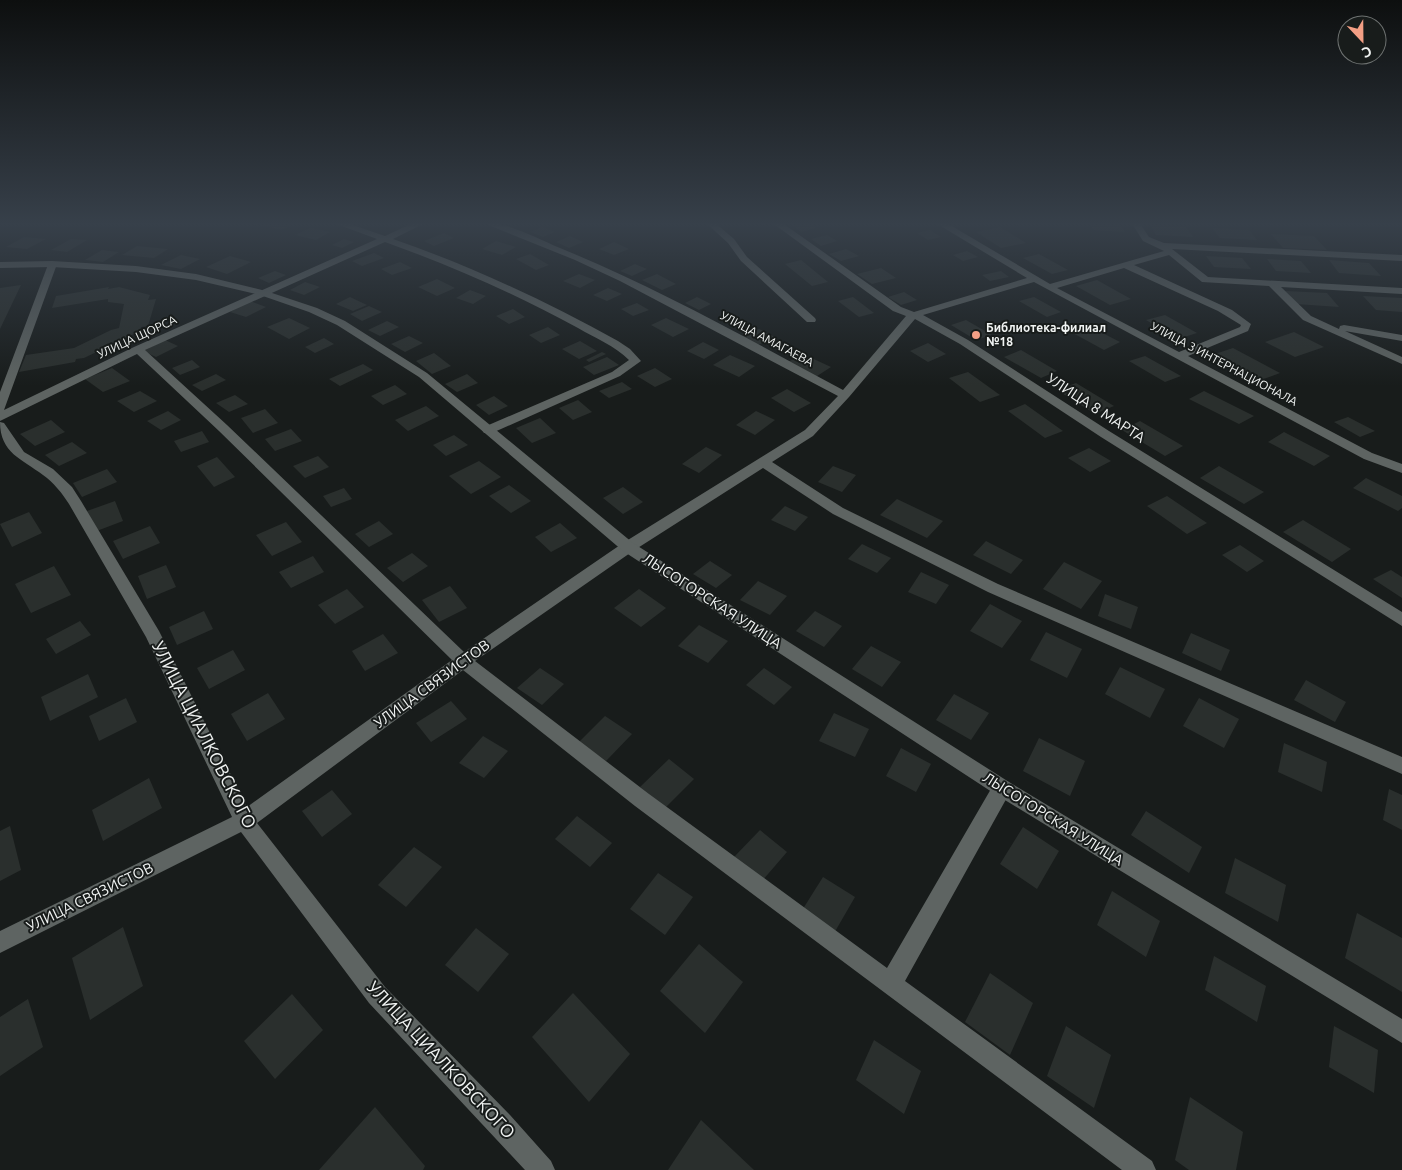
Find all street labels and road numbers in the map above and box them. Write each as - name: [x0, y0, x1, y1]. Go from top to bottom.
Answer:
- street label: УЛИЦА АМАГАЕВА: [718, 308, 816, 369]
- street label: УЛИЦА ЩОРСА: [95, 312, 179, 361]
- street label: УЛИЦА 3 ИНТЕРНАЦИОНАЛА: [1149, 319, 1300, 408]
- street label: УЛИЦА 8 МАРТА: [1044, 369, 1149, 446]
- street label: ЛЫСОГОРСКАЯ УЛИЦА: [640, 549, 785, 652]
- street label: УЛИЦА СВЯЗИСТОВ: [371, 636, 493, 731]
- street label: УЛИЦА ЦИАЛКОВСКОГО: [149, 638, 261, 832]
- street label: ЛЫСОГОРСКАЯ УЛИЦА: [980, 768, 1127, 869]
- street label: УЛИЦА СВЯЗИСТОВ: [24, 858, 156, 935]
- street label: УЛИЦА ЦИАЛКОВСКОГО: [364, 977, 520, 1142]

